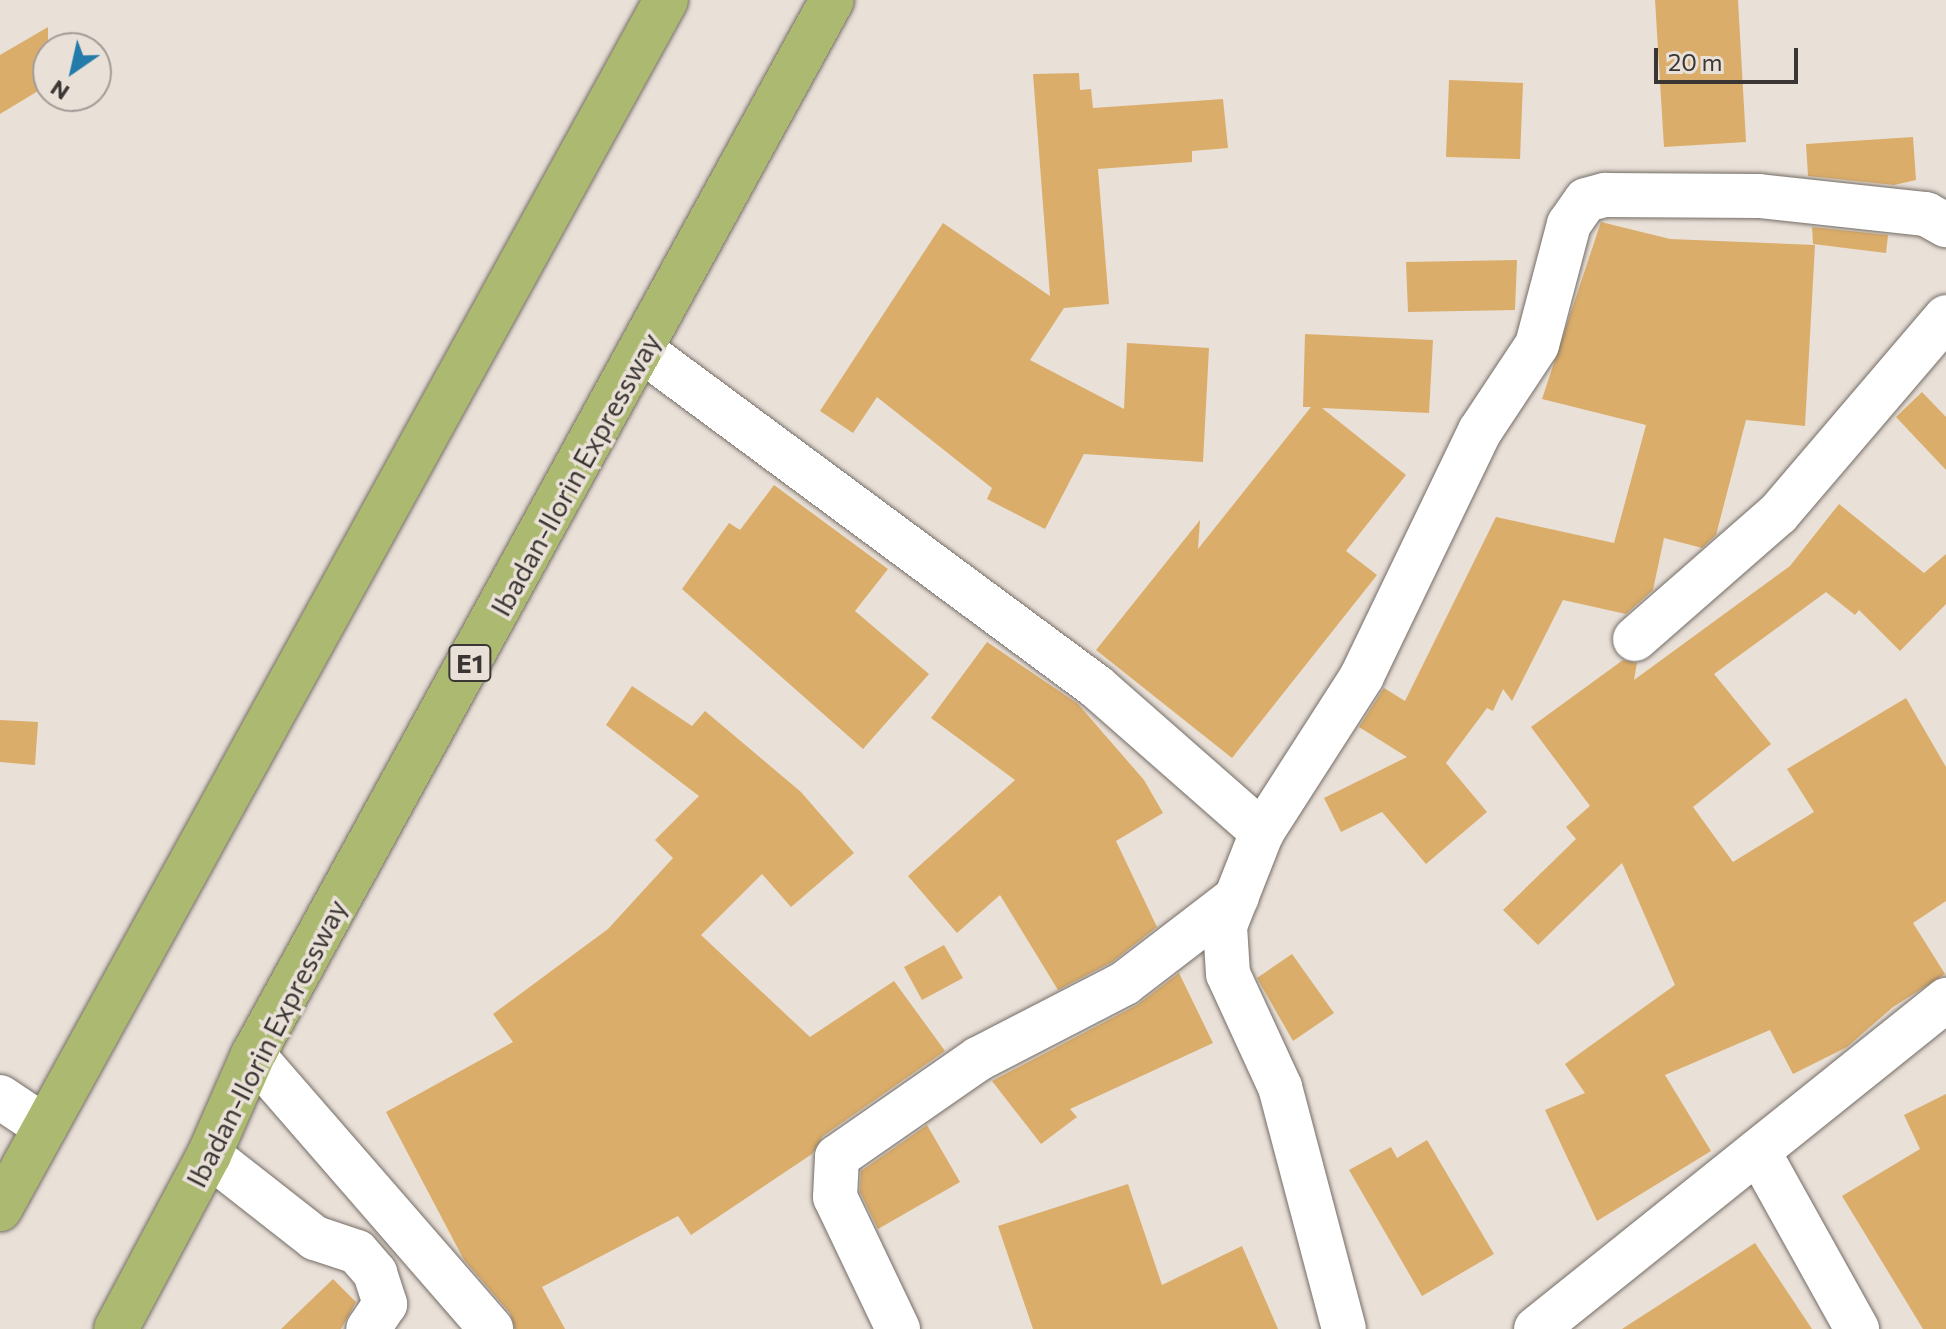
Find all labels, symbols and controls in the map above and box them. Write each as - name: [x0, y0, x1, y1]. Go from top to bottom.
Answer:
- north arrow: [32, 32, 112, 112]
- scale bar: [1658, 32, 1802, 82]
- text: 20 m: [1668, 47, 1722, 76]
- text: N: [45, 75, 74, 106]
- street label: Ibadan-Ilorin Expressway: [483, 326, 667, 622]
- road number: E1: [448, 641, 492, 685]
- street label: Ibadan-Ilorin Expressway: [179, 893, 353, 1193]

